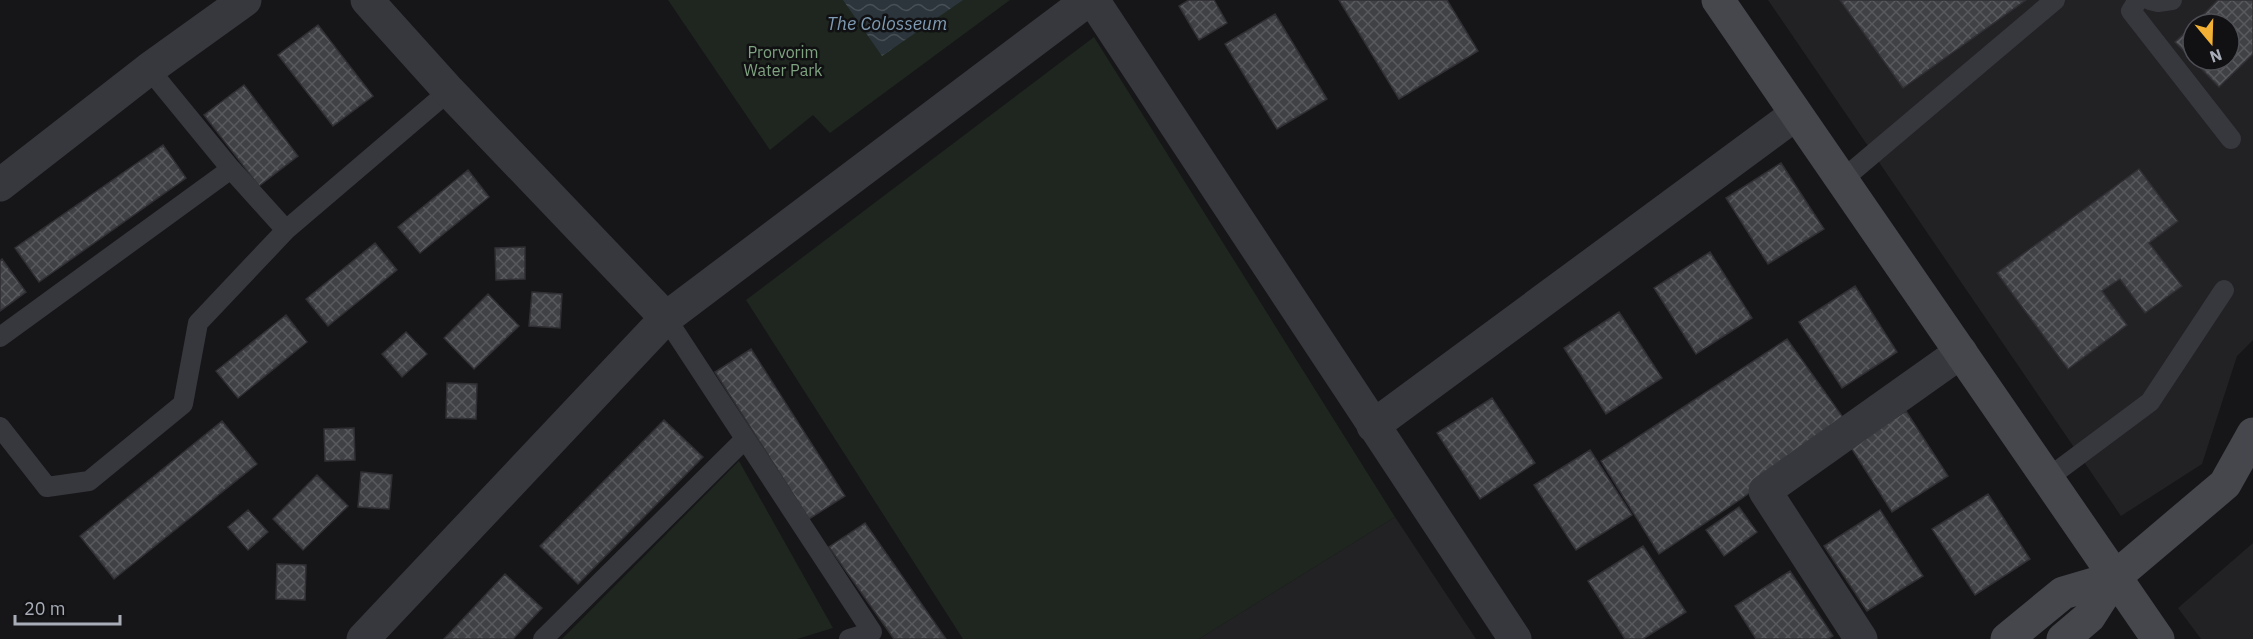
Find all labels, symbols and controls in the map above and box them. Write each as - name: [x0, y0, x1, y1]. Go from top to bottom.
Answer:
- water label: The Colosseum: [827, 12, 947, 35]
- north arrow: [2181, 12, 2241, 72]
- park label: Prorvorim Water Park: [743, 42, 823, 80]
- text: N: [2207, 45, 2225, 68]
- scale bar: [15, 588, 120, 626]
- text: 20 m: [24, 597, 66, 620]

